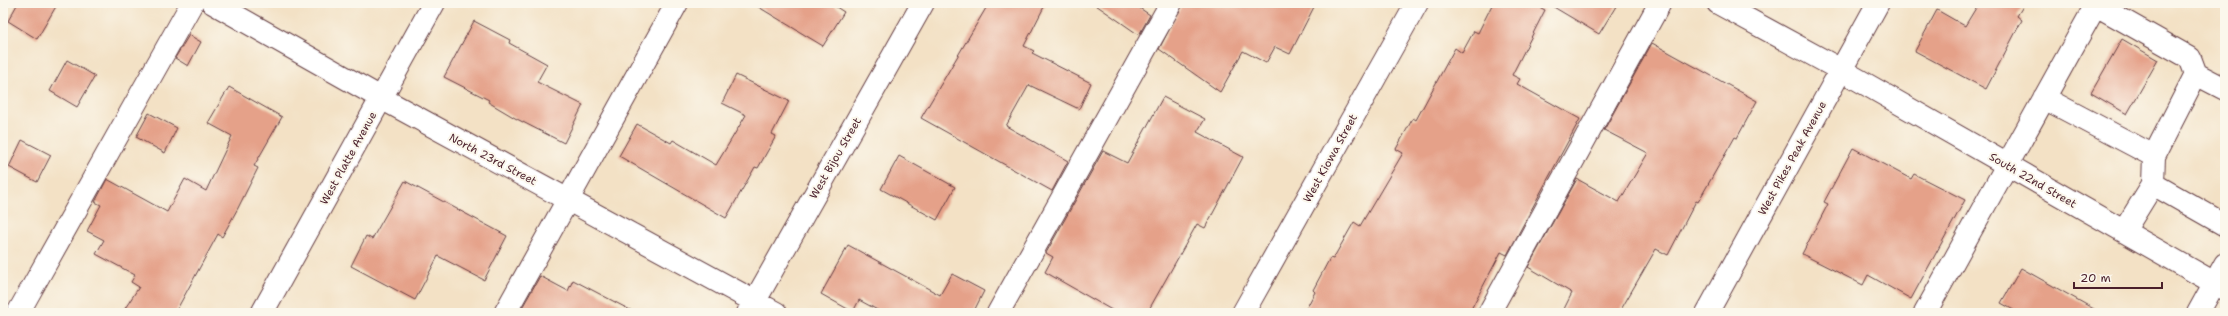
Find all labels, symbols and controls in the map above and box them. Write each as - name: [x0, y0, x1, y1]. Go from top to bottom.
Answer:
- street label: West Pikes Peak Avenue: [1755, 99, 1830, 218]
- street label: West Platte Avenue: [317, 109, 380, 207]
- street label: West Kiowa Street: [1300, 111, 1361, 205]
- street label: West Bijou Street: [806, 115, 865, 202]
- street label: North 23rd Street: [446, 130, 539, 189]
- street label: South 22nd Street: [1986, 149, 2079, 212]
- scale bar: [2074, 264, 2162, 290]
- text: 20 m: [2080, 270, 2111, 286]

